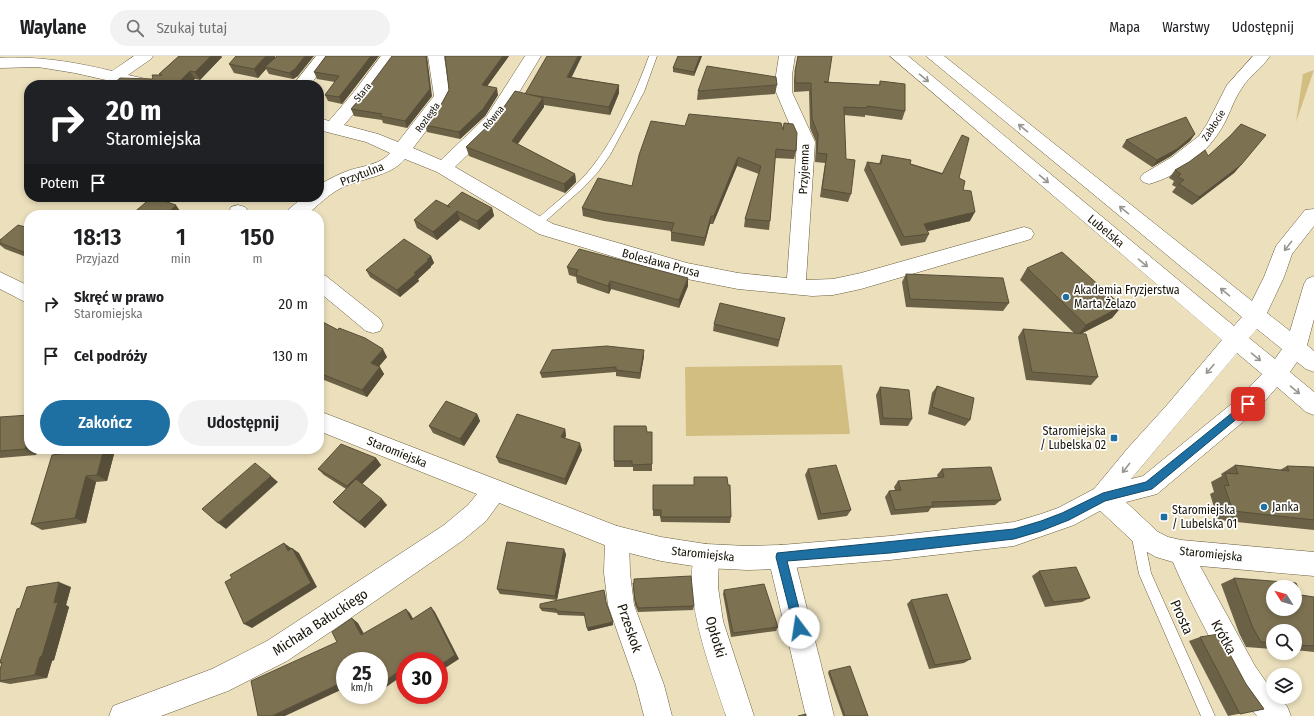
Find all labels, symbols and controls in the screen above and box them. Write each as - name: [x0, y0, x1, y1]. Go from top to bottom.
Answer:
- search box: [110, 10, 390, 46]
- text: Waylane: [20, 16, 86, 39]
- icon: search: [124, 17, 146, 39]
- text: Szukaj tutaj: [156, 19, 227, 37]
- text: Mapa: [1109, 19, 1140, 36]
- text: Warstwy: [1162, 19, 1210, 36]
- text: Udostępnij: [1232, 19, 1294, 36]
- one-way arrow: [919, 73, 929, 82]
- street label: Stara: [351, 81, 374, 105]
- text: 20 m: [106, 94, 161, 127]
- icon: right: [40, 96, 92, 148]
- street label: Rozległa: [413, 100, 443, 135]
- street label: Równa: [481, 103, 507, 132]
- street label: Zabłocie: [1199, 108, 1228, 143]
- one-way arrow: [1018, 124, 1028, 133]
- text: Staromiejska: [106, 128, 201, 150]
- street label: Przyjemna: [796, 143, 812, 195]
- street label: Przytulna: [338, 159, 386, 189]
- icon: arrive: [87, 172, 109, 194]
- text: Potem: [40, 174, 79, 192]
- one-way arrow: [1038, 174, 1049, 183]
- one-way arrow: [1119, 206, 1129, 215]
- street label: Lubelska: [1085, 212, 1127, 250]
- text: 18:13: [73, 223, 122, 251]
- text: 1: [176, 223, 186, 251]
- text: 150: [240, 223, 275, 251]
- one-way arrow: [1283, 240, 1292, 251]
- street label: Bolesława Prusa: [621, 246, 702, 280]
- text: Przyjazd: [76, 251, 119, 266]
- text: min: [171, 251, 191, 266]
- text: m: [252, 251, 262, 266]
- one-way arrow: [1138, 258, 1148, 267]
- place label: Akademia Fryzjerstwa Marta Żelazo: [1074, 283, 1180, 311]
- one-way arrow: [1220, 287, 1231, 296]
- text: Skręć w prawo: [74, 288, 164, 306]
- marker: Akademia Fryzjerstwa Marta Żelazo: [1061, 292, 1071, 302]
- icon: right: [40, 293, 62, 315]
- text: 20 m: [279, 295, 308, 313]
- text: Staromiejska: [74, 306, 143, 321]
- icon: arrive: [40, 345, 62, 367]
- text: Cel podróży: [74, 347, 147, 365]
- text: 130 m: [273, 347, 308, 365]
- one-way arrow: [1251, 352, 1261, 361]
- one-way arrow: [1206, 363, 1215, 373]
- one-way arrow: [1290, 385, 1300, 394]
- pin: [1231, 387, 1265, 421]
- icon: arrive: [1237, 393, 1259, 415]
- button: Zakończ: [40, 400, 170, 446]
- button: Udostępnij: [178, 400, 308, 446]
- place label: Staromiejska / Lubelska 02: [1040, 424, 1106, 452]
- marker: Staromiejska / Lubelska 02: [1109, 433, 1119, 443]
- street label: Staromiejska: [365, 434, 429, 470]
- one-way arrow: [1121, 462, 1130, 473]
- place label: Janka: [1272, 500, 1299, 514]
- marker: Janka: [1259, 502, 1269, 512]
- place label: Staromiejska / Lubelska 01: [1172, 503, 1237, 531]
- marker: Staromiejska / Lubelska 01: [1159, 512, 1169, 522]
- street label: Staromiejska: [671, 544, 735, 564]
- street label: Staromiejska: [1179, 544, 1243, 564]
- north arrow: [1266, 580, 1302, 616]
- map controls: [1266, 580, 1302, 704]
- street label: Michała Bałuckiego: [269, 585, 371, 660]
- street label: Prosta: [1166, 597, 1197, 637]
- street label: Przeskok: [613, 602, 646, 655]
- position arrow: [778, 607, 820, 649]
- street label: Opłotki: [702, 615, 730, 660]
- street label: Krótka: [1207, 617, 1240, 658]
- button: search: [1266, 624, 1302, 660]
- speed limit sign: 30: [396, 652, 448, 704]
- text: 25: [352, 661, 372, 685]
- button: layers: [1266, 668, 1302, 704]
- text: km/h: [351, 682, 373, 694]

